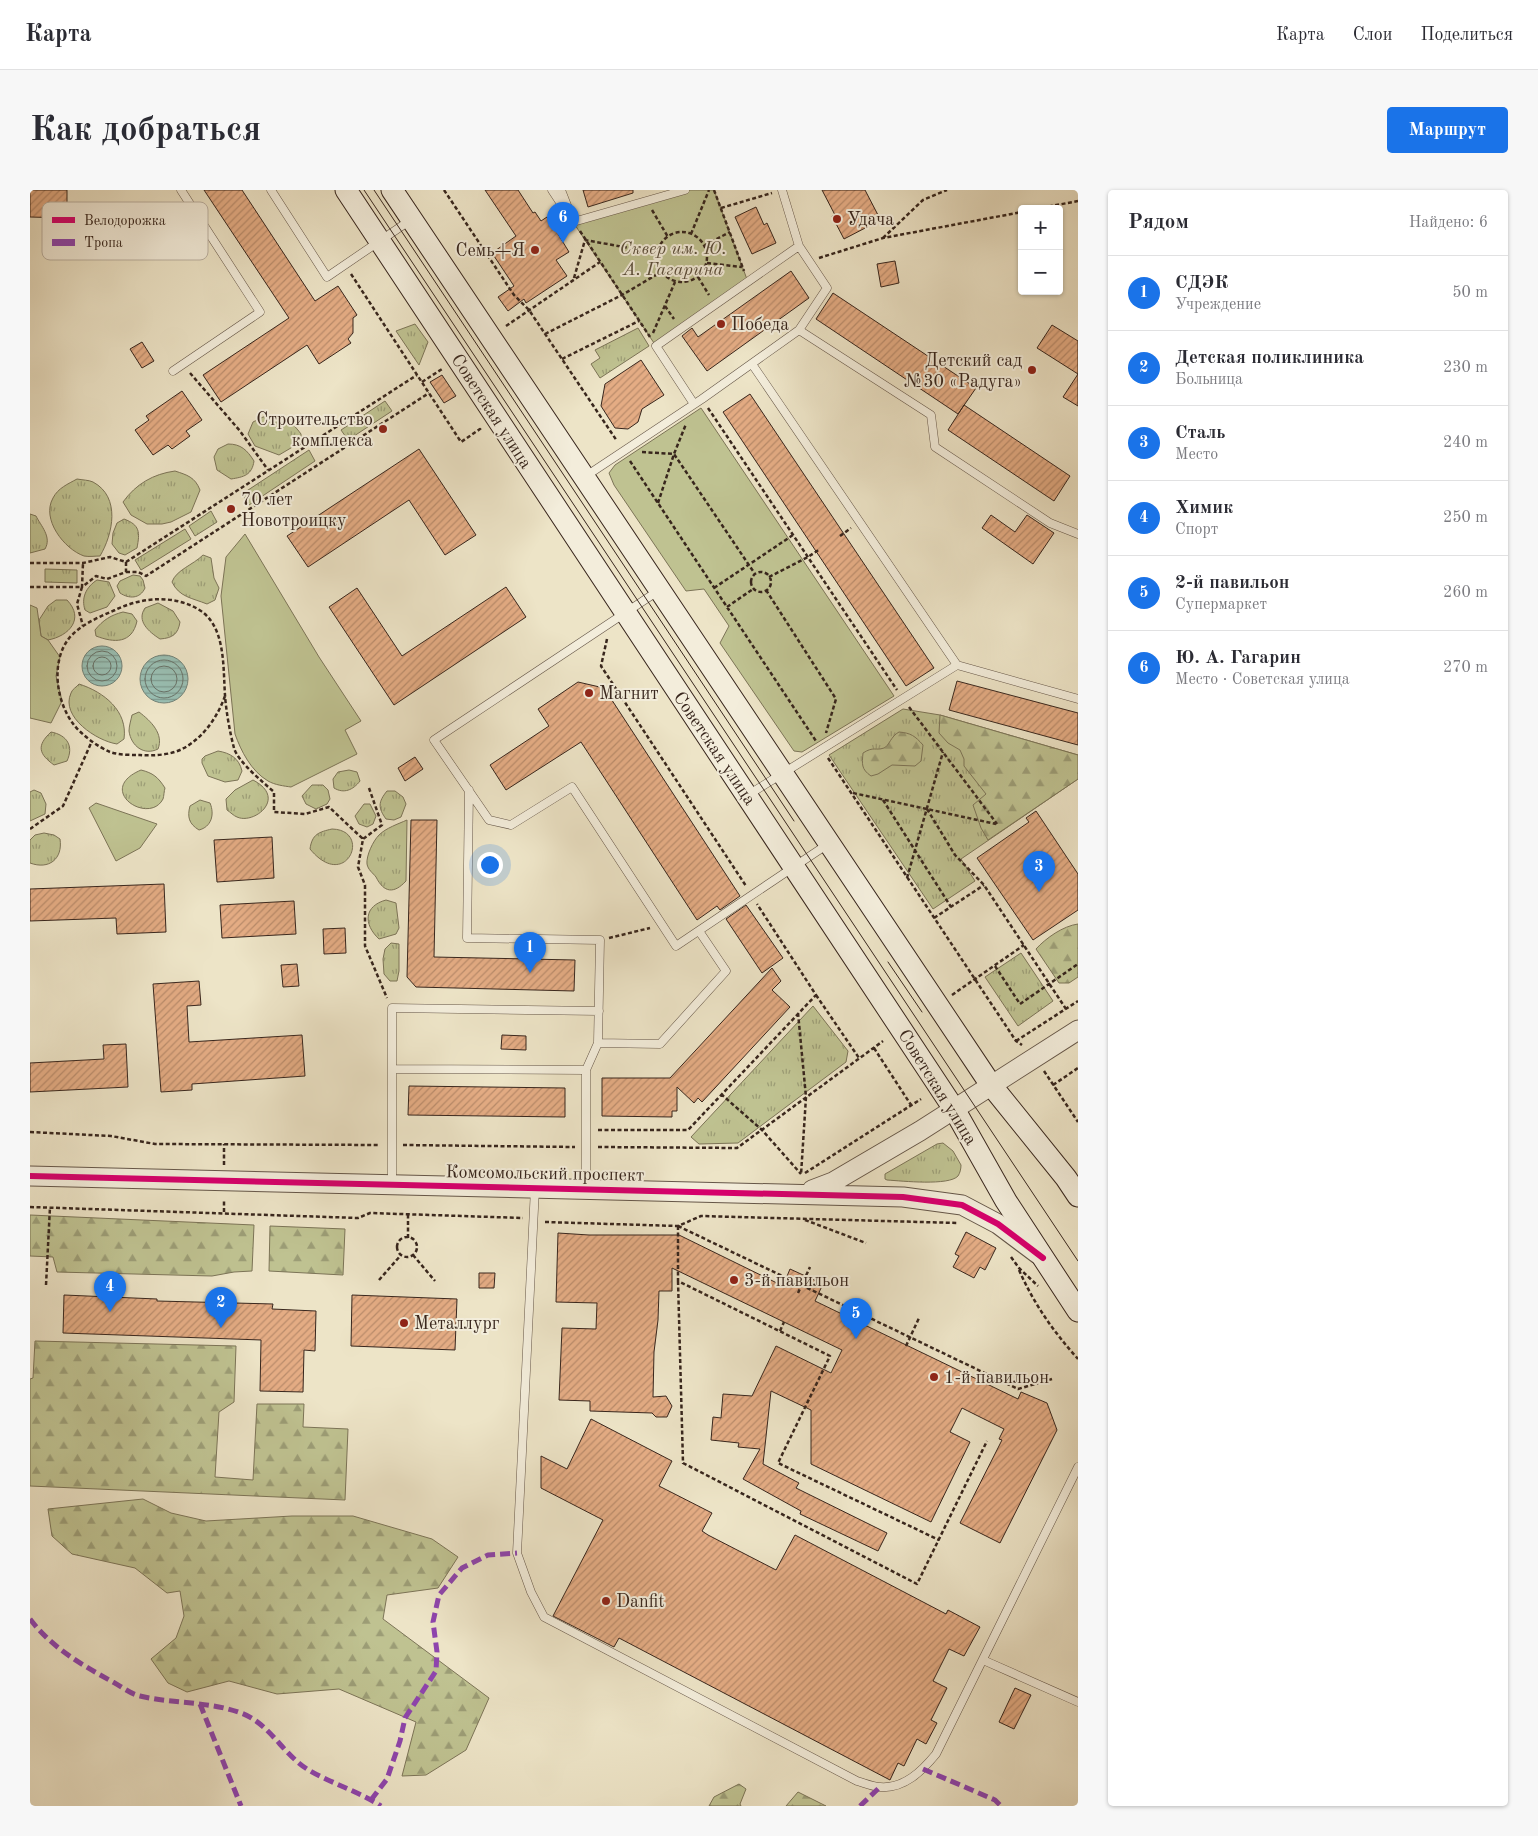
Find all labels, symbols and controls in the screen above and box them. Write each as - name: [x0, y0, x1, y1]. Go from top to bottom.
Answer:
- text: Карта: [25, 23, 92, 47]
- text: Карта: [1276, 26, 1325, 44]
- text: Слои: [1353, 26, 1392, 44]
- text: Поделиться: [1420, 26, 1513, 44]
- button: Маршрут: [1387, 107, 1508, 153]
- text: Как добраться: [30, 113, 261, 148]
- legend: [42, 202, 208, 260]
- pin: 6: [547, 202, 579, 243]
- map controls: [1018, 205, 1063, 295]
- button: +: [1018, 205, 1063, 250]
- place label: Удача: [847, 211, 894, 229]
- text: Рядом: [1128, 212, 1189, 233]
- marker: Удача: [831, 213, 843, 225]
- text: Велодорожка: [84, 214, 166, 228]
- text: Найдено: 6: [1409, 215, 1488, 231]
- text: Тропа: [84, 236, 123, 250]
- park label: Сквер им. Ю. А. Гагарина: [619, 240, 727, 279]
- place label: Семь+Я: [455, 242, 525, 260]
- marker: Семь+Я: [529, 244, 541, 256]
- button: −: [1018, 250, 1063, 295]
- text: СДЭК: [1175, 274, 1228, 293]
- text: 1: [1139, 285, 1149, 301]
- text: 50 m: [1452, 285, 1488, 301]
- text: Учреждение: [1175, 297, 1261, 313]
- place label: Победа: [731, 316, 789, 334]
- marker: Победа: [715, 318, 727, 330]
- text: Детская поликлиника: [1175, 349, 1364, 368]
- street label: Советская улица: [447, 351, 535, 472]
- place label: Детский сад №30 «Радуга»: [904, 352, 1022, 391]
- text: 2: [1139, 360, 1149, 376]
- text: 230 m: [1443, 360, 1488, 376]
- marker: Детский сад №30 «Радуга»: [1026, 364, 1038, 376]
- text: Больница: [1175, 372, 1243, 388]
- place label: Строительство комплекса: [256, 411, 373, 450]
- marker: Строительство комплекса: [377, 423, 389, 435]
- text: Сталь: [1175, 424, 1226, 443]
- text: 3: [1139, 435, 1149, 451]
- text: 240 m: [1443, 435, 1488, 451]
- text: Место: [1175, 447, 1218, 463]
- place label: 70 лет Новотроицку: [241, 491, 347, 530]
- text: Химик: [1175, 499, 1233, 518]
- marker: 70 лет Новотроицку: [225, 503, 237, 515]
- text: 4: [1139, 510, 1149, 526]
- text: 250 m: [1443, 510, 1488, 526]
- text: Спорт: [1175, 522, 1218, 538]
- text: 2-й павильон: [1175, 574, 1290, 593]
- text: 5: [1139, 585, 1149, 601]
- text: 260 m: [1443, 585, 1488, 601]
- text: Супермаркет: [1175, 597, 1267, 613]
- text: Ю. А. Гагарин: [1175, 649, 1301, 668]
- text: 6: [1139, 660, 1149, 676]
- text: 270 m: [1443, 660, 1488, 676]
- text: Место · Советская улица: [1175, 672, 1350, 688]
- place label: Магнит: [599, 685, 659, 703]
- marker: Магнит: [583, 687, 595, 699]
- street label: Советская улица: [670, 689, 759, 809]
- pin: 3: [1023, 851, 1055, 892]
- your location: [477, 852, 503, 878]
- pin: 1: [514, 932, 546, 973]
- street label: Советская улица: [894, 1027, 980, 1149]
- street label: Комсомольский проспект: [445, 1163, 645, 1185]
- pin: 4: [94, 1271, 126, 1312]
- place label: 3-й павильон: [744, 1272, 849, 1290]
- marker: 3-й павильон: [728, 1274, 740, 1286]
- pin: 2: [205, 1287, 237, 1328]
- pin: 5: [840, 1298, 872, 1339]
- place label: Металлург: [414, 1315, 500, 1333]
- marker: Металлург: [398, 1317, 410, 1329]
- place label: 1-й павильон: [944, 1369, 1049, 1387]
- marker: 1-й павильон: [928, 1371, 940, 1383]
- place label: Danfit: [616, 1593, 665, 1611]
- marker: Danfit: [600, 1595, 612, 1607]

